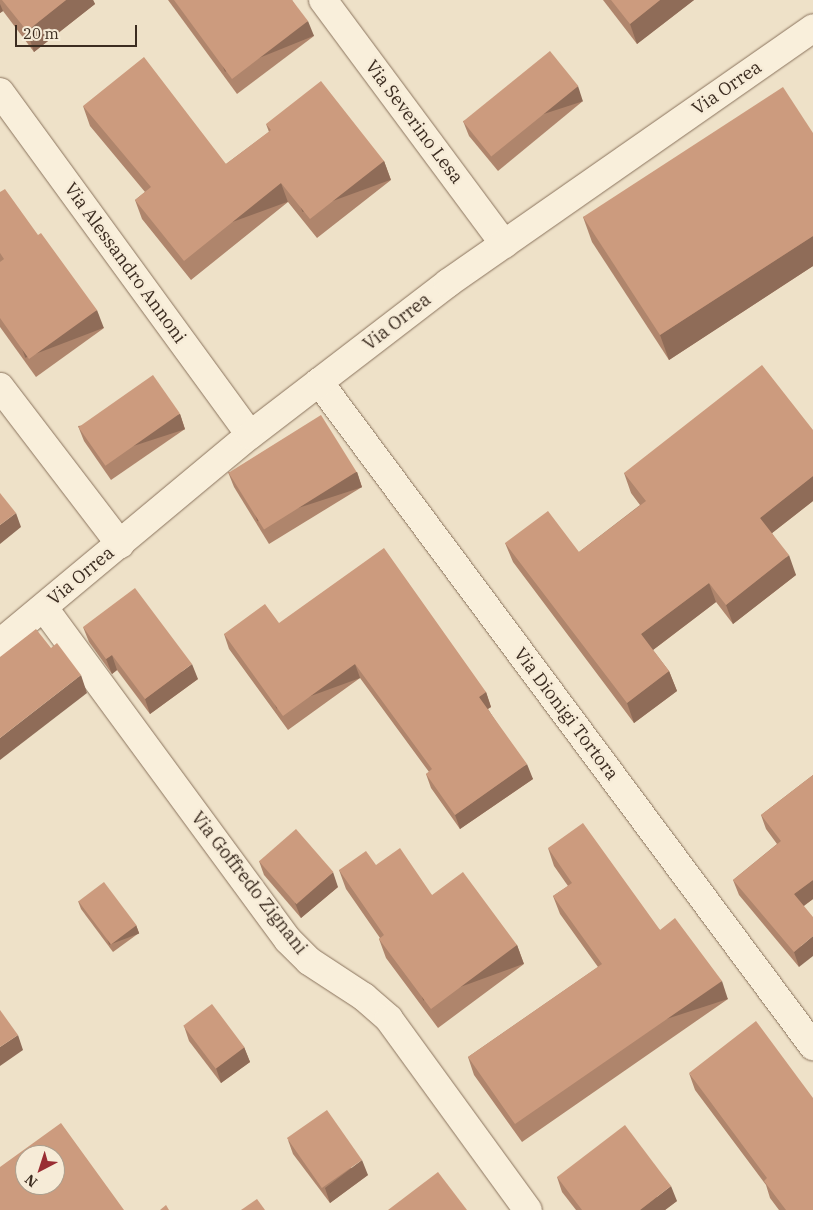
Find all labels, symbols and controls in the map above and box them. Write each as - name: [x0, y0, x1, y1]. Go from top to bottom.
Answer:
- scale bar: [18, 15, 140, 47]
- text: 20 m: [23, 24, 59, 43]
- street label: Via Severino Lesa: [361, 56, 467, 188]
- street label: Via Orrea: [688, 56, 766, 120]
- street label: Via Alessandro Annoni: [59, 179, 191, 347]
- street label: Via Orrea: [359, 289, 435, 355]
- street label: Via Orrea: [44, 542, 118, 610]
- street label: Via Dionigi Tortora: [509, 644, 623, 784]
- street label: Via Goffredo Zignani: [187, 807, 311, 959]
- north arrow: [15, 1145, 65, 1195]
- text: N: [21, 1170, 41, 1191]

